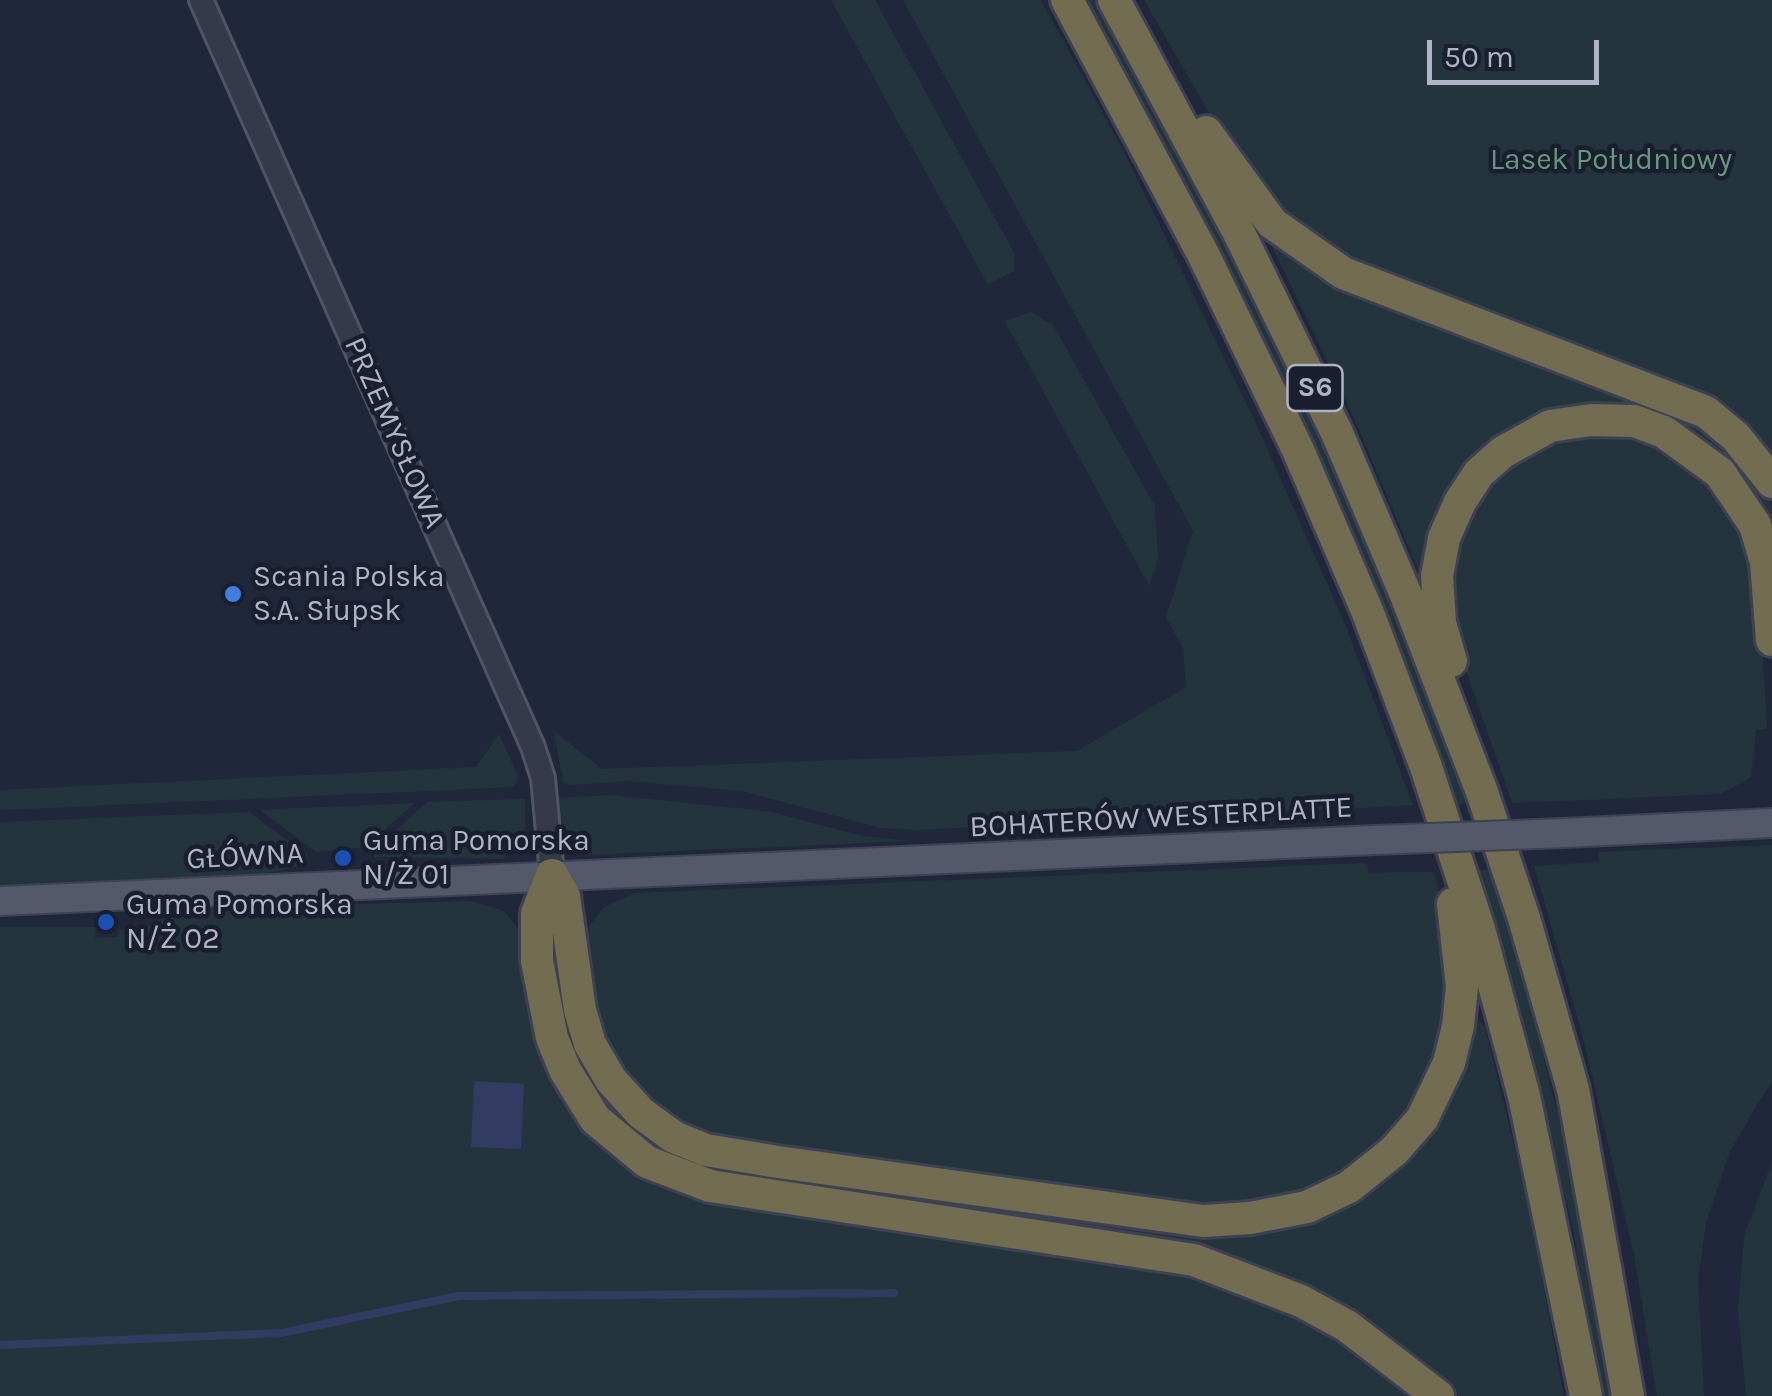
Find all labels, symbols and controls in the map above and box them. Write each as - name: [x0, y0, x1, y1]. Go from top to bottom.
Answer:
- scale bar: [1432, 20, 1604, 82]
- text: 50 m: [1444, 39, 1514, 75]
- park label: Lasek Południowy: [1490, 142, 1732, 178]
- street label: PRZEMYSŁOWA: [336, 332, 452, 534]
- road number: S6: [1288, 365, 1342, 411]
- place label: Scania Polska S.A. Słupsk: [253, 559, 444, 630]
- marker: Scania Polska S.A. Słupsk: [222, 583, 244, 605]
- street label: BOHATERÓW WESTERPLATTE: [969, 790, 1353, 846]
- place label: Guma Pomorska N/Ż 01: [363, 823, 590, 894]
- street label: GŁÓWNA: [185, 836, 305, 878]
- marker: Guma Pomorska N/Ż 01: [332, 847, 354, 869]
- place label: Guma Pomorska N/Ż 02: [126, 887, 353, 958]
- marker: Guma Pomorska N/Ż 02: [95, 911, 117, 933]

